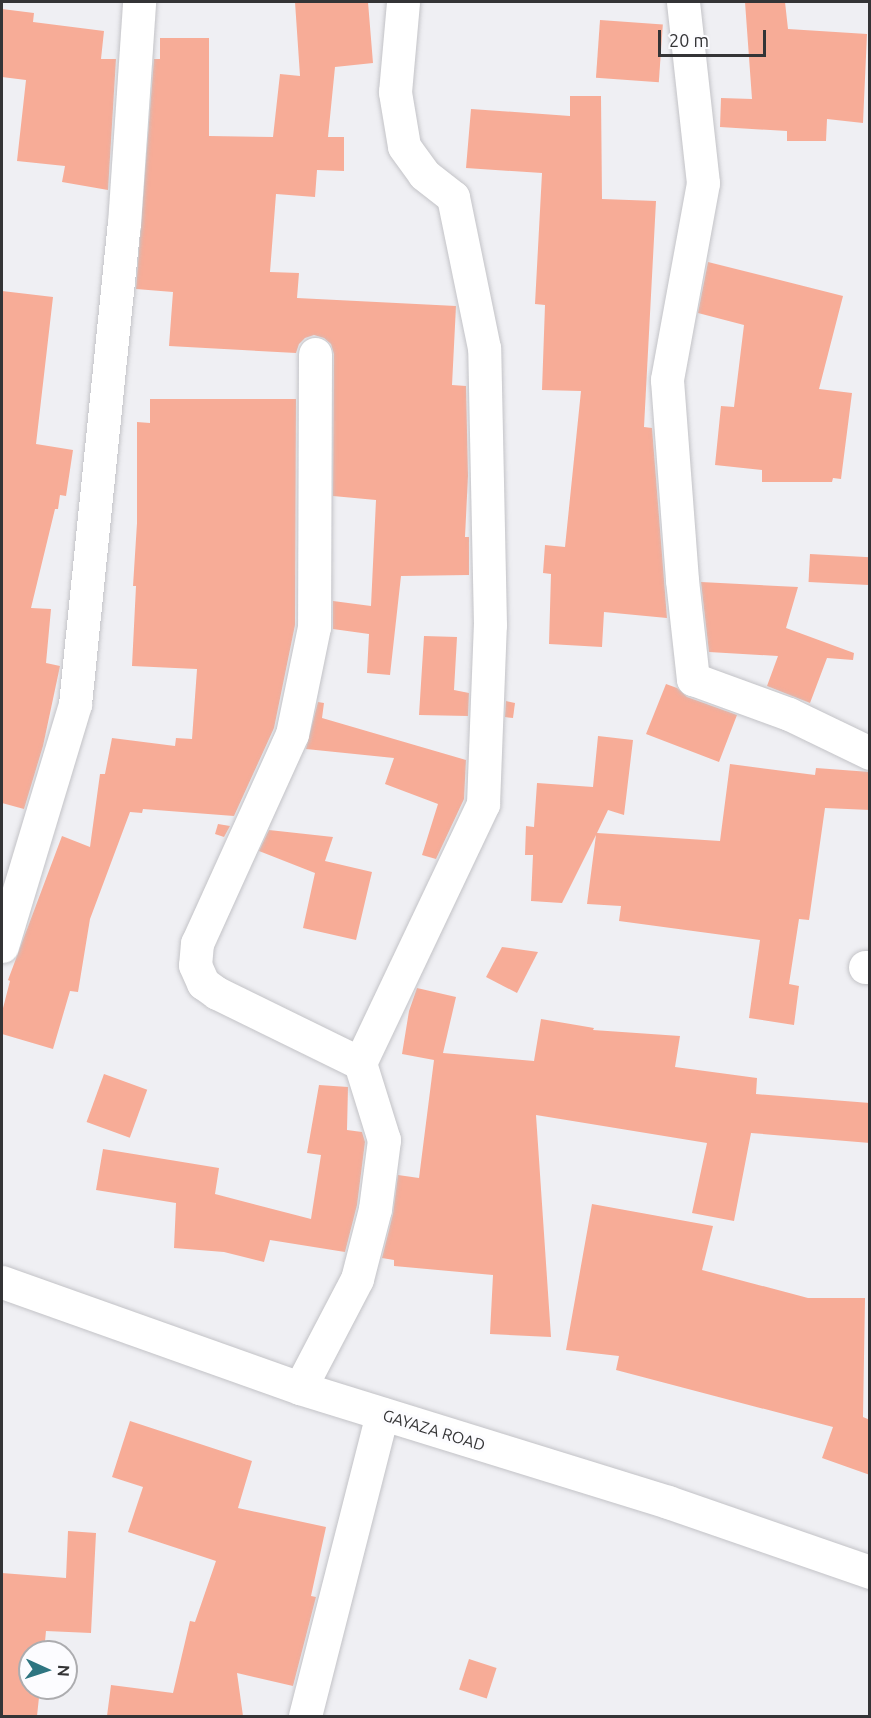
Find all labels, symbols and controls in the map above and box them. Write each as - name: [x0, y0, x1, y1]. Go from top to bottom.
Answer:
- scale bar: [661, 18, 769, 56]
- text: 20 m: [669, 30, 709, 50]
- street label: GAYAZA ROAD: [381, 1405, 487, 1455]
- north arrow: [18, 1640, 78, 1700]
- text: N: [55, 1664, 73, 1677]

